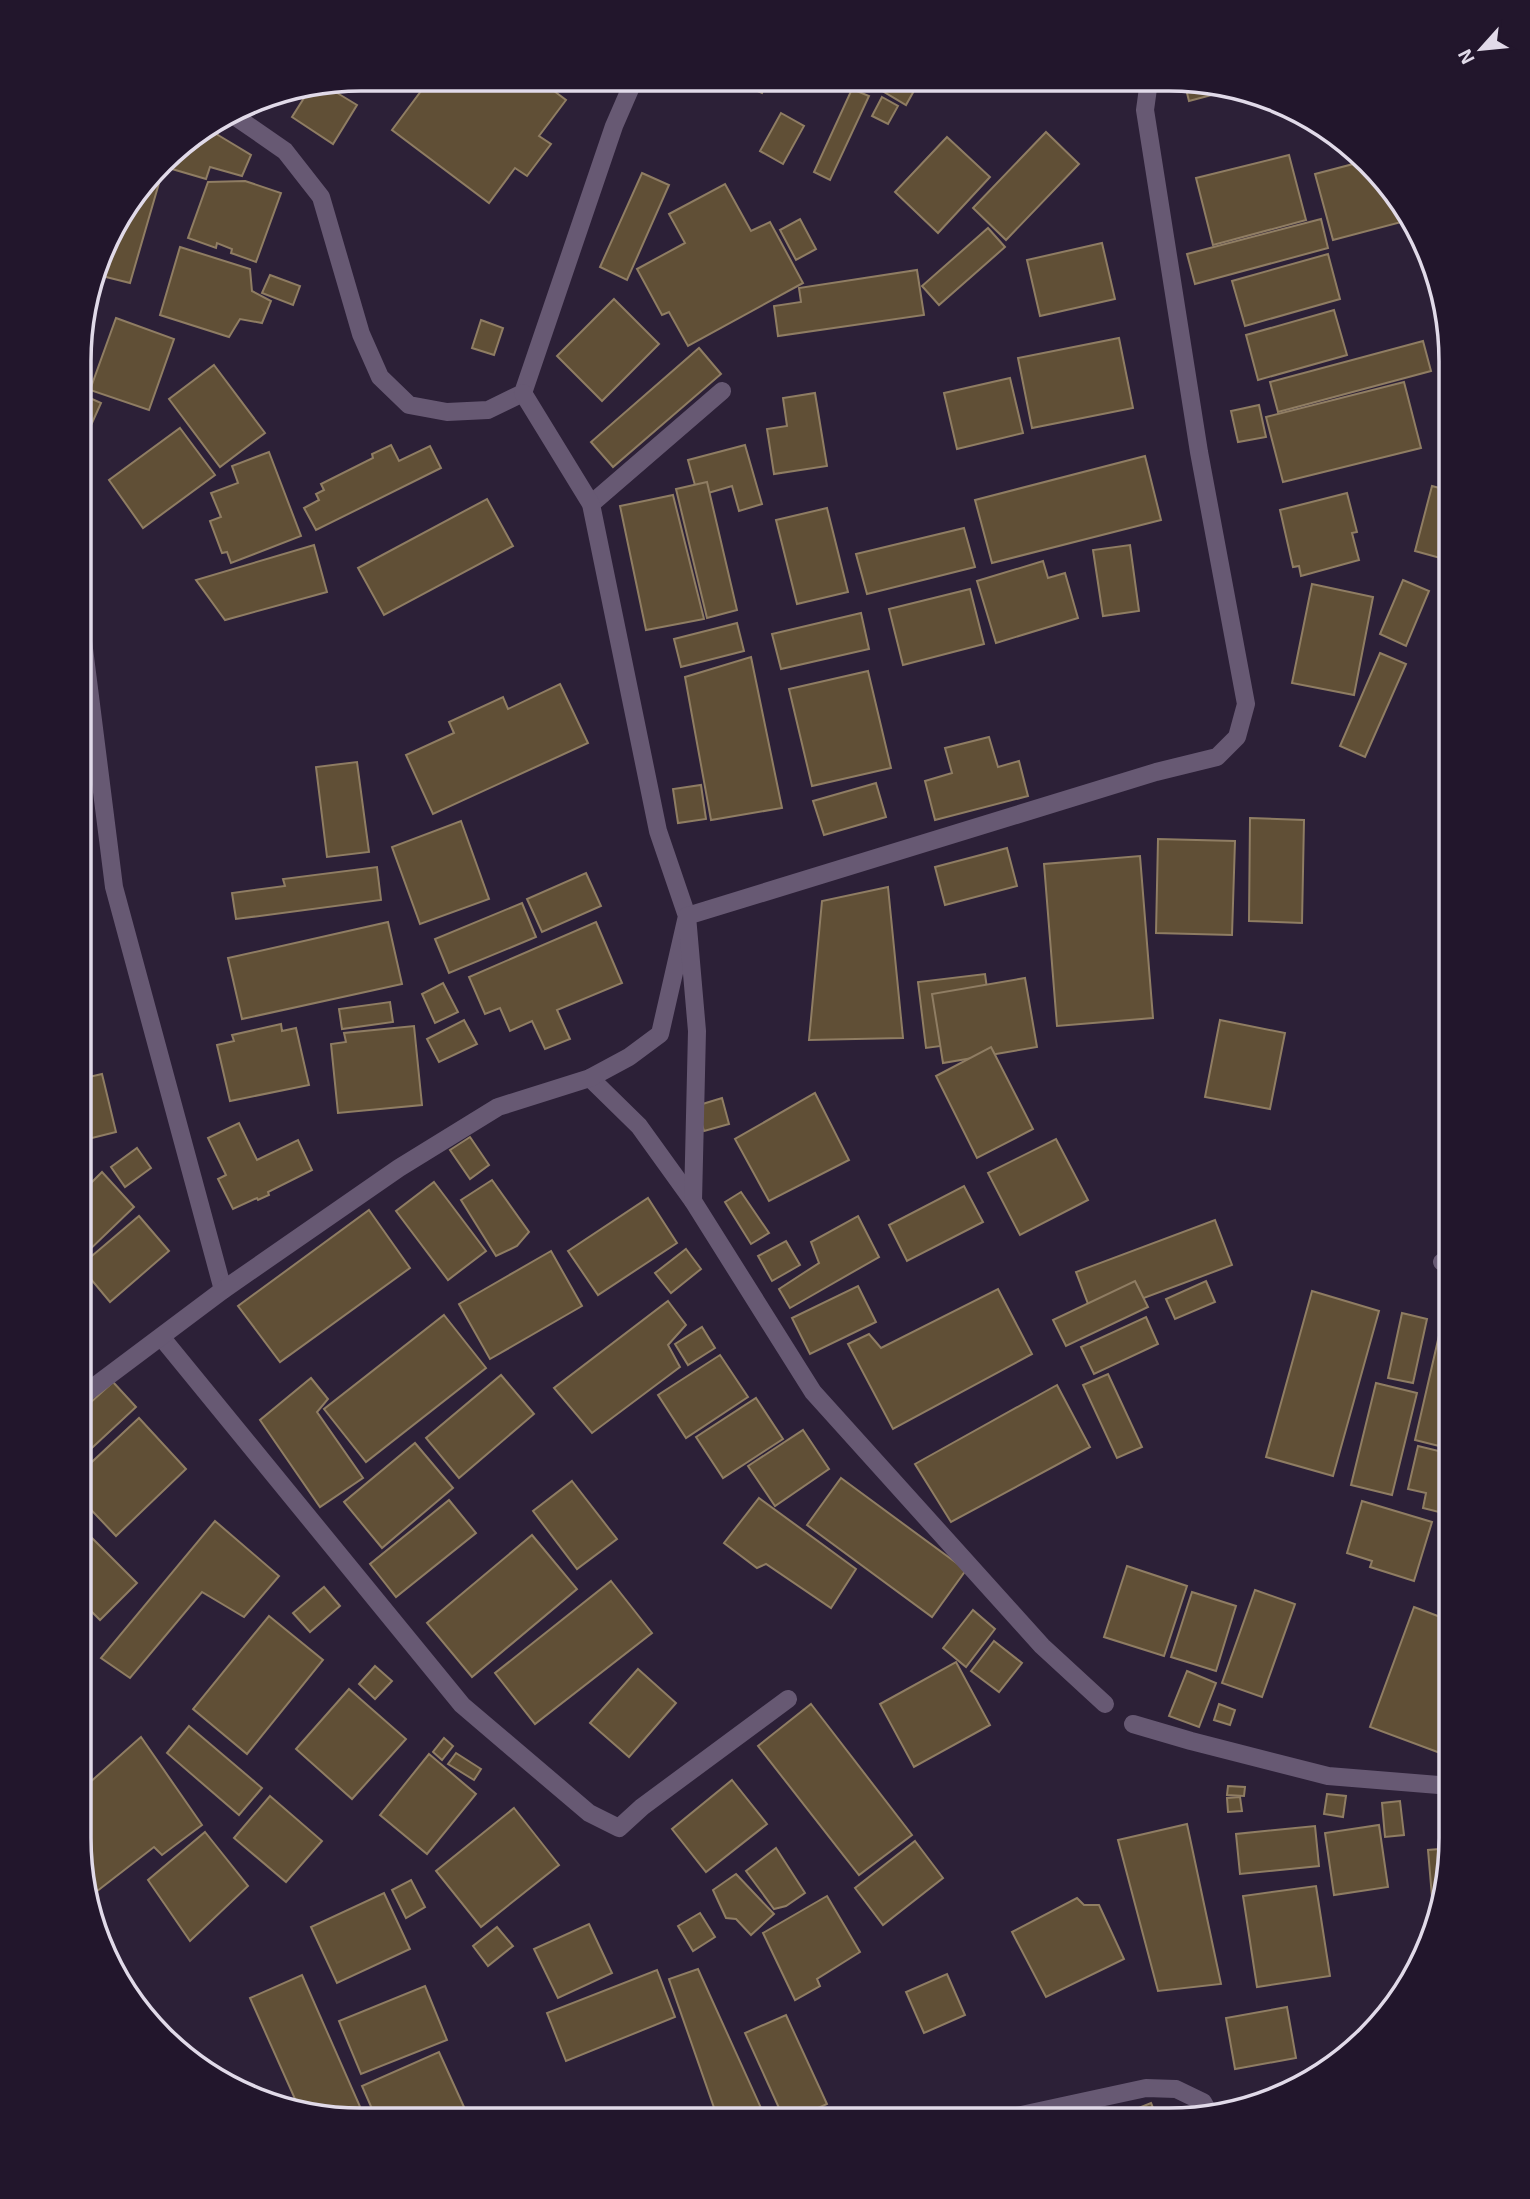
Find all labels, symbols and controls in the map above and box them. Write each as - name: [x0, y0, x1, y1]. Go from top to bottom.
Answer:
- north arrow: [1446, 14, 1516, 84]
- text: N: [1452, 46, 1479, 68]

